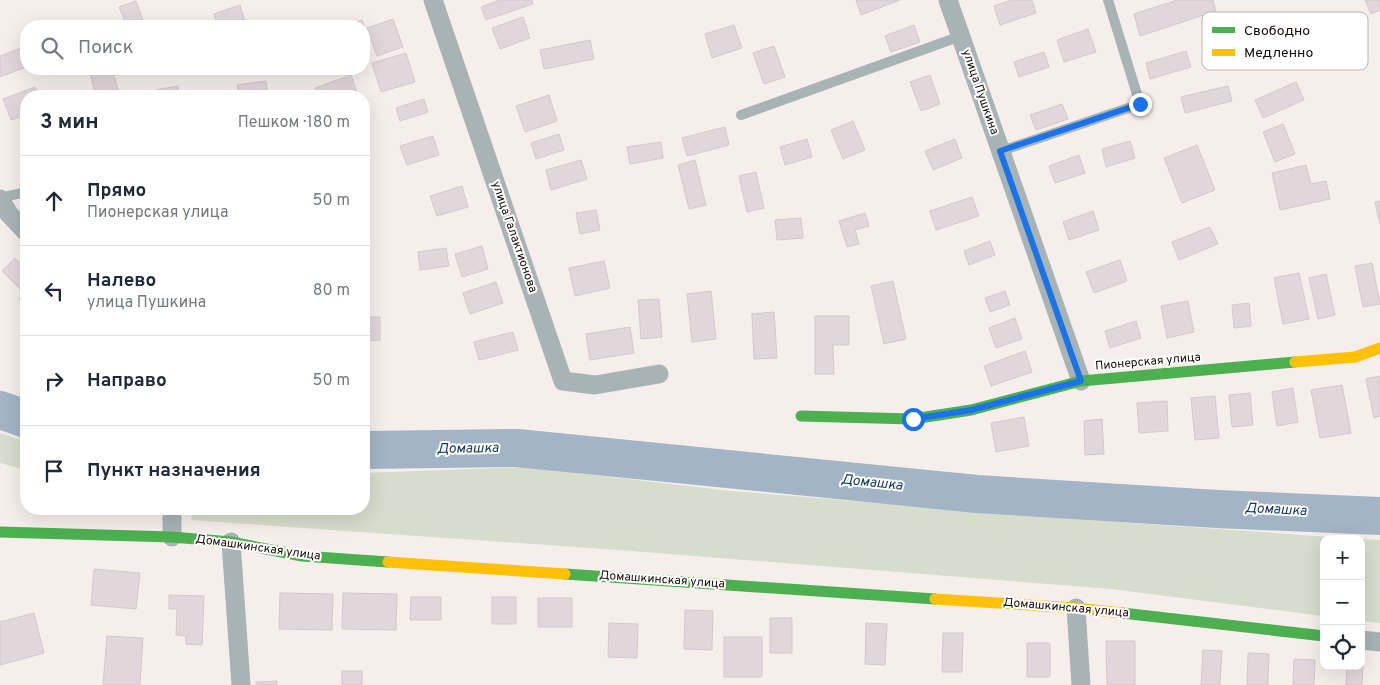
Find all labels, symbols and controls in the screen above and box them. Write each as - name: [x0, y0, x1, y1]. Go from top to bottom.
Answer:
- legend: [1202, 12, 1368, 70]
- search box: [20, 20, 370, 75]
- text: Свободно: [1244, 23, 1310, 40]
- icon: search: [38, 34, 66, 62]
- text: Поиск: [78, 36, 134, 60]
- text: Медленно: [1244, 45, 1313, 62]
- street label: улица Пушкина: [958, 47, 1002, 137]
- route end: [1129, 93, 1152, 116]
- text: 3 мин: [40, 109, 99, 136]
- text: Пешком · 180 m: [238, 113, 350, 133]
- text: Прямо: [87, 179, 146, 203]
- street label: улица Галактионова: [487, 179, 541, 295]
- icon: ahead: [40, 187, 68, 215]
- text: 50 m: [313, 191, 350, 211]
- text: Пионерская улица: [87, 203, 228, 223]
- text: Налево: [87, 269, 156, 293]
- icon: left: [40, 277, 68, 305]
- text: 80 m: [313, 281, 350, 301]
- text: улица Пушкина: [87, 293, 206, 313]
- street label: Пионерская улица: [1095, 349, 1201, 375]
- icon: right: [40, 367, 68, 395]
- text: Направо: [87, 369, 167, 393]
- text: 50 m: [313, 371, 350, 391]
- route start: [902, 408, 925, 431]
- water label: Домашка: [437, 440, 500, 458]
- icon: arrive: [40, 457, 68, 485]
- text: Пункт назначения: [87, 459, 261, 483]
- water label: Домашка: [840, 471, 904, 495]
- water label: Домашка: [1245, 500, 1308, 520]
- street label: Домашкинская улица: [195, 531, 321, 565]
- map controls: [1320, 535, 1365, 670]
- button: +: [1320, 535, 1365, 580]
- street label: Домашкинская улица: [599, 568, 725, 592]
- button: −: [1320, 580, 1365, 625]
- street label: Домашкинская улица: [1003, 595, 1129, 621]
- button: locate: [1320, 625, 1365, 670]

